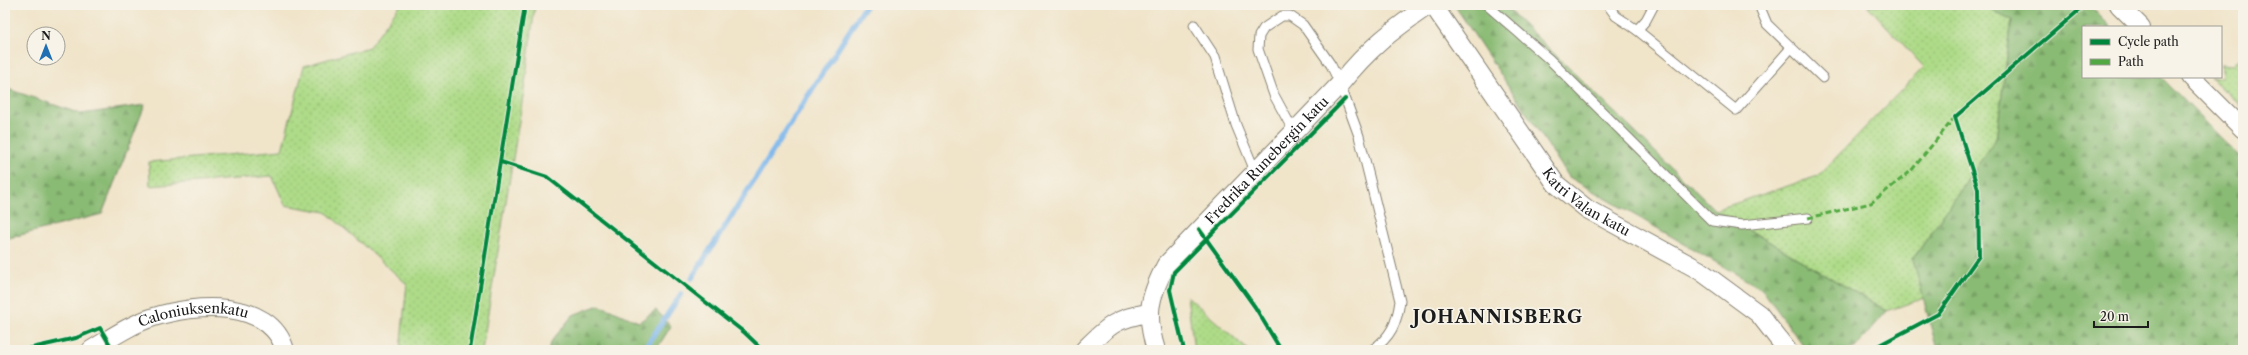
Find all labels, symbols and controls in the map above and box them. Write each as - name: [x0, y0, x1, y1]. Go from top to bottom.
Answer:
- north arrow: [26, 26, 66, 66]
- legend: [2082, 26, 2222, 78]
- text: N: [41, 29, 51, 43]
- text: Cycle path: [2118, 34, 2179, 49]
- text: Path: [2118, 54, 2144, 69]
- street label: Fredrika Runebergin katu: [1201, 92, 1333, 228]
- street label: Katri Valan katu: [1538, 164, 1634, 240]
- street label: Caloniuksenkatu: [135, 299, 251, 331]
- scale bar: [2094, 303, 2148, 329]
- district label: JOHANNISBERG: [1410, 306, 1583, 328]
- text: 20 m: [2100, 309, 2129, 324]

